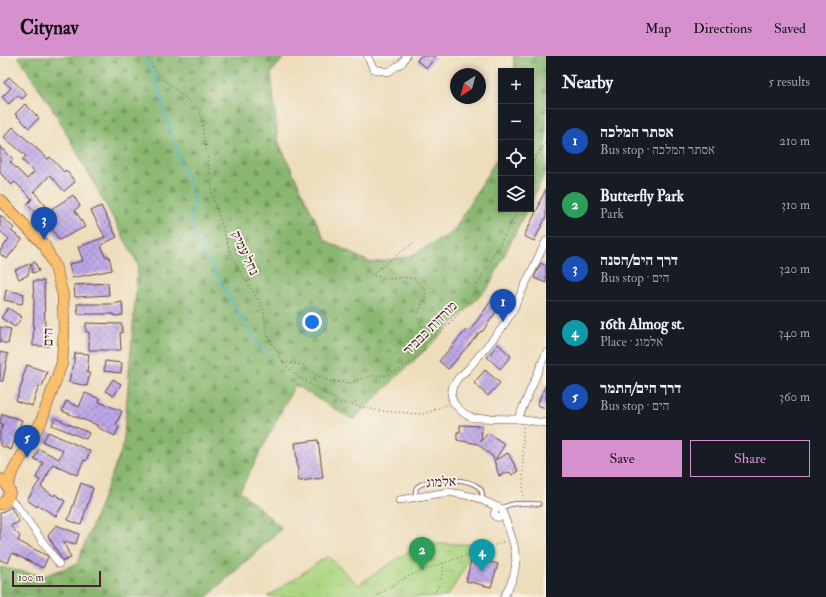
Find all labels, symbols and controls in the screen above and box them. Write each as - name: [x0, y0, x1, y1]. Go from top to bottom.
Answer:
- text: Citynav: [20, 16, 79, 40]
- text: Map: [645, 20, 671, 37]
- text: Directions: [693, 20, 752, 37]
- text: Saved: [774, 20, 806, 37]
- north arrow: [450, 68, 486, 104]
- map controls: [498, 68, 534, 212]
- button: +: [498, 68, 534, 104]
- text: Nearby: [562, 72, 613, 93]
- text: 5 results: [768, 74, 810, 90]
- button: −: [498, 104, 534, 140]
- text: אסתר המלכה: [600, 123, 674, 142]
- text: 1: [573, 133, 577, 149]
- text: 210 m: [779, 133, 810, 149]
- button: locate: [498, 140, 534, 176]
- text: Bus stop · אסתר המלכה: [600, 142, 715, 158]
- button: layers: [498, 176, 534, 212]
- text: Butterfly Park: [600, 187, 684, 206]
- text: 2: [572, 197, 578, 213]
- text: 310 m: [781, 197, 810, 213]
- text: Park: [600, 206, 624, 222]
- pin: 3: [31, 207, 57, 240]
- street label: נחל עמיק: [227, 228, 263, 278]
- text: דרך הים/הסנה: [600, 251, 678, 270]
- text: 3: [573, 261, 578, 277]
- text: 320 m: [779, 261, 810, 277]
- text: Bus stop · הים: [600, 270, 669, 286]
- pin: 1: [490, 289, 516, 322]
- street label: מורדות כבביר: [399, 297, 461, 359]
- your location: [302, 312, 322, 332]
- text: 16th Almog st.: [600, 315, 684, 334]
- text: 4: [571, 325, 579, 341]
- text: 340 m: [779, 325, 810, 341]
- street label: הים: [39, 327, 57, 347]
- text: Place · אלמוג: [600, 334, 663, 350]
- text: דרך הים/התמר: [600, 379, 681, 398]
- text: 5: [572, 389, 578, 405]
- text: 360 m: [779, 389, 810, 405]
- text: Bus stop · הים: [600, 398, 669, 414]
- pin: 5: [14, 425, 40, 458]
- button: Save: [562, 440, 682, 477]
- button: Share: [690, 440, 810, 477]
- street label: אלמוג: [425, 473, 457, 491]
- pin: 2: [409, 537, 435, 570]
- pin: 4: [469, 539, 495, 572]
- scale bar: [12, 569, 101, 588]
- text: 100 m: [18, 571, 44, 584]

